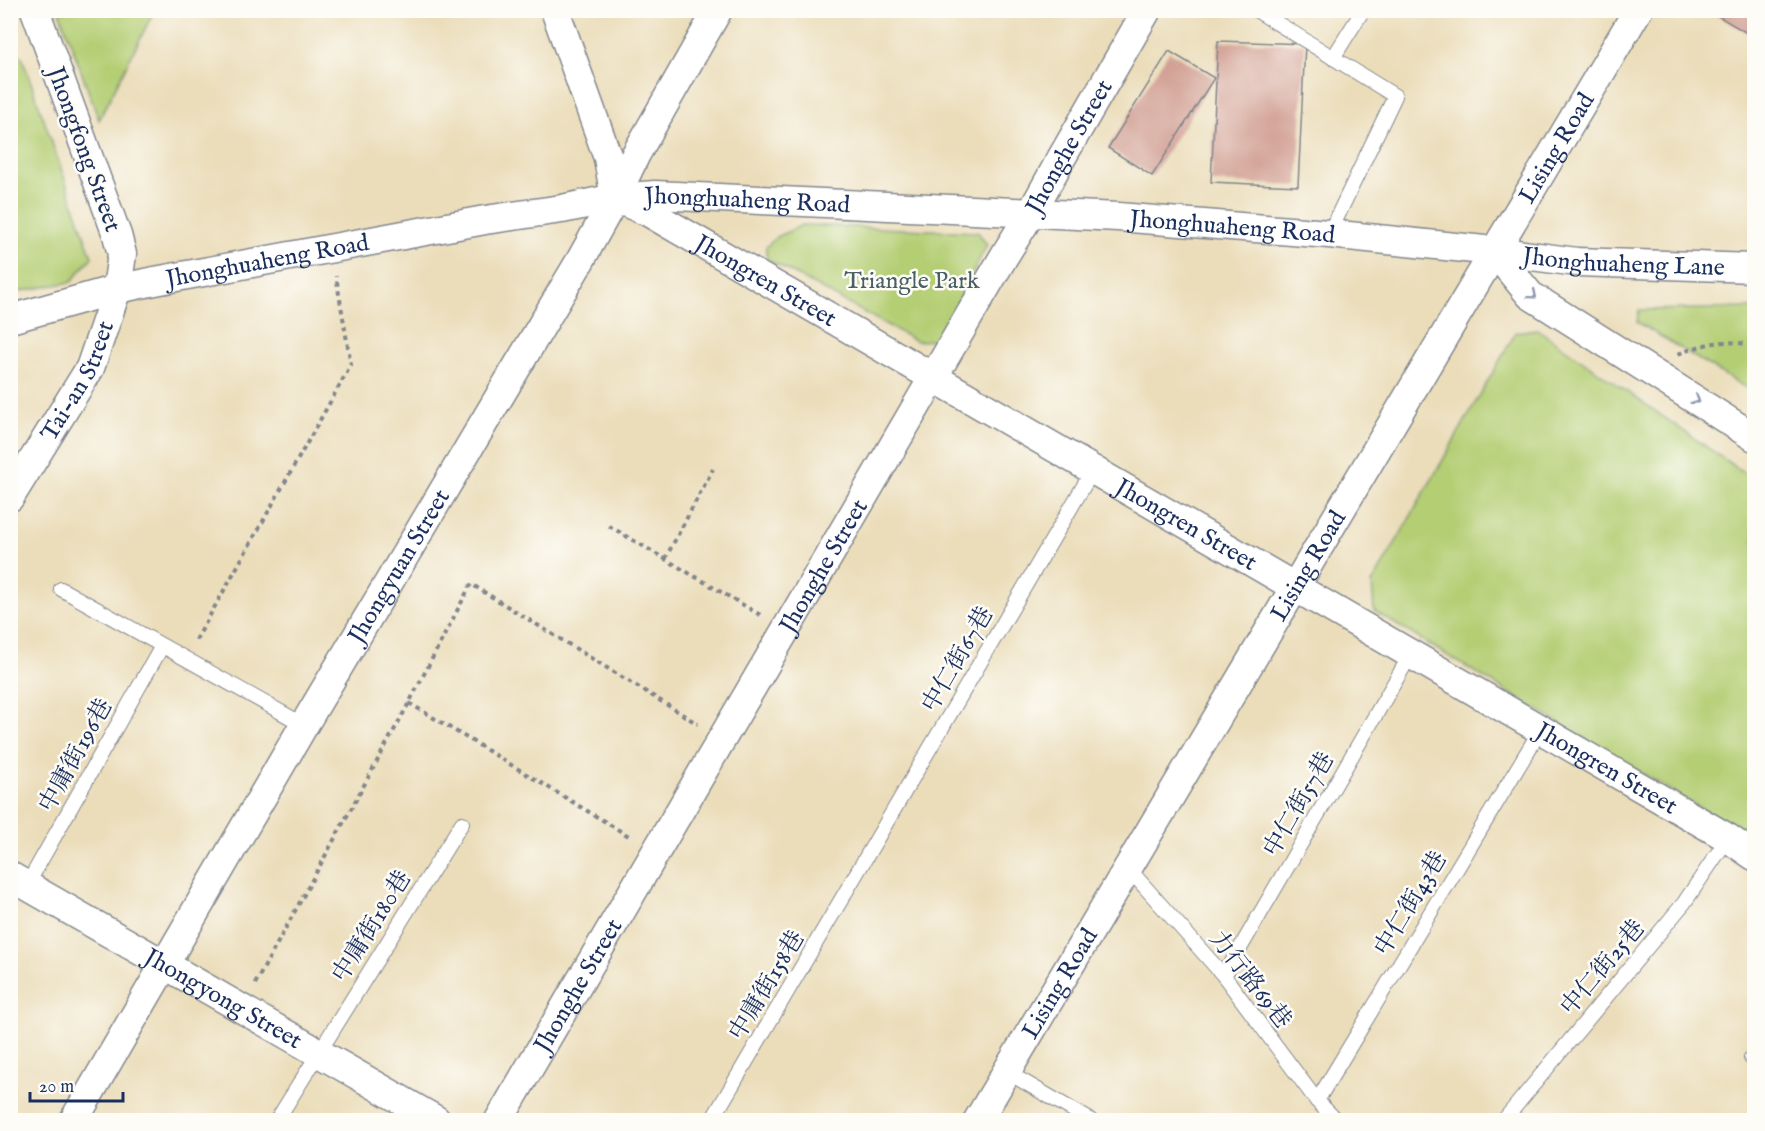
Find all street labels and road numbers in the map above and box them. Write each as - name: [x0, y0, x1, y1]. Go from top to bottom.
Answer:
- street label: Jhongfong Street: [38, 60, 128, 236]
- street label: Jhonghe Street: [1018, 74, 1120, 222]
- street label: Lising Road: [1512, 87, 1602, 210]
- street label: Jhonghuaheng Road: [641, 181, 851, 221]
- street label: Jhonghuaheng Road: [1126, 204, 1336, 251]
- street label: Jhongren Street: [686, 227, 842, 335]
- street label: Jhonghuaheng Road: [161, 228, 372, 296]
- street label: Jhonghuaheng Lane: [1518, 241, 1725, 284]
- street label: Tai-an Street: [35, 317, 122, 447]
- street label: Jhongren Street: [1107, 471, 1262, 579]
- street label: Jhongyuan Street: [340, 484, 458, 652]
- street label: Jhonghe Street: [772, 494, 876, 642]
- street label: Lising Road: [1264, 505, 1354, 627]
- street label: 中仁街67巷: [916, 601, 1001, 718]
- street label: 中庸街196巷: [32, 693, 120, 818]
- street label: Jhongren Street: [1527, 714, 1683, 822]
- street label: 中仁街57巷: [1257, 747, 1342, 863]
- street label: 中仁街43巷: [1368, 846, 1455, 962]
- street label: 中庸街180巷: [326, 865, 419, 988]
- street label: Jhonghe Street: [526, 914, 630, 1061]
- street label: 中仁街25巷: [1554, 914, 1652, 1022]
- street label: Lising Road: [1016, 923, 1106, 1045]
- street label: 力行路69巷: [1202, 924, 1298, 1035]
- street label: 中庸街158巷: [722, 925, 812, 1046]
- street label: Jhongyong Street: [136, 941, 307, 1057]

